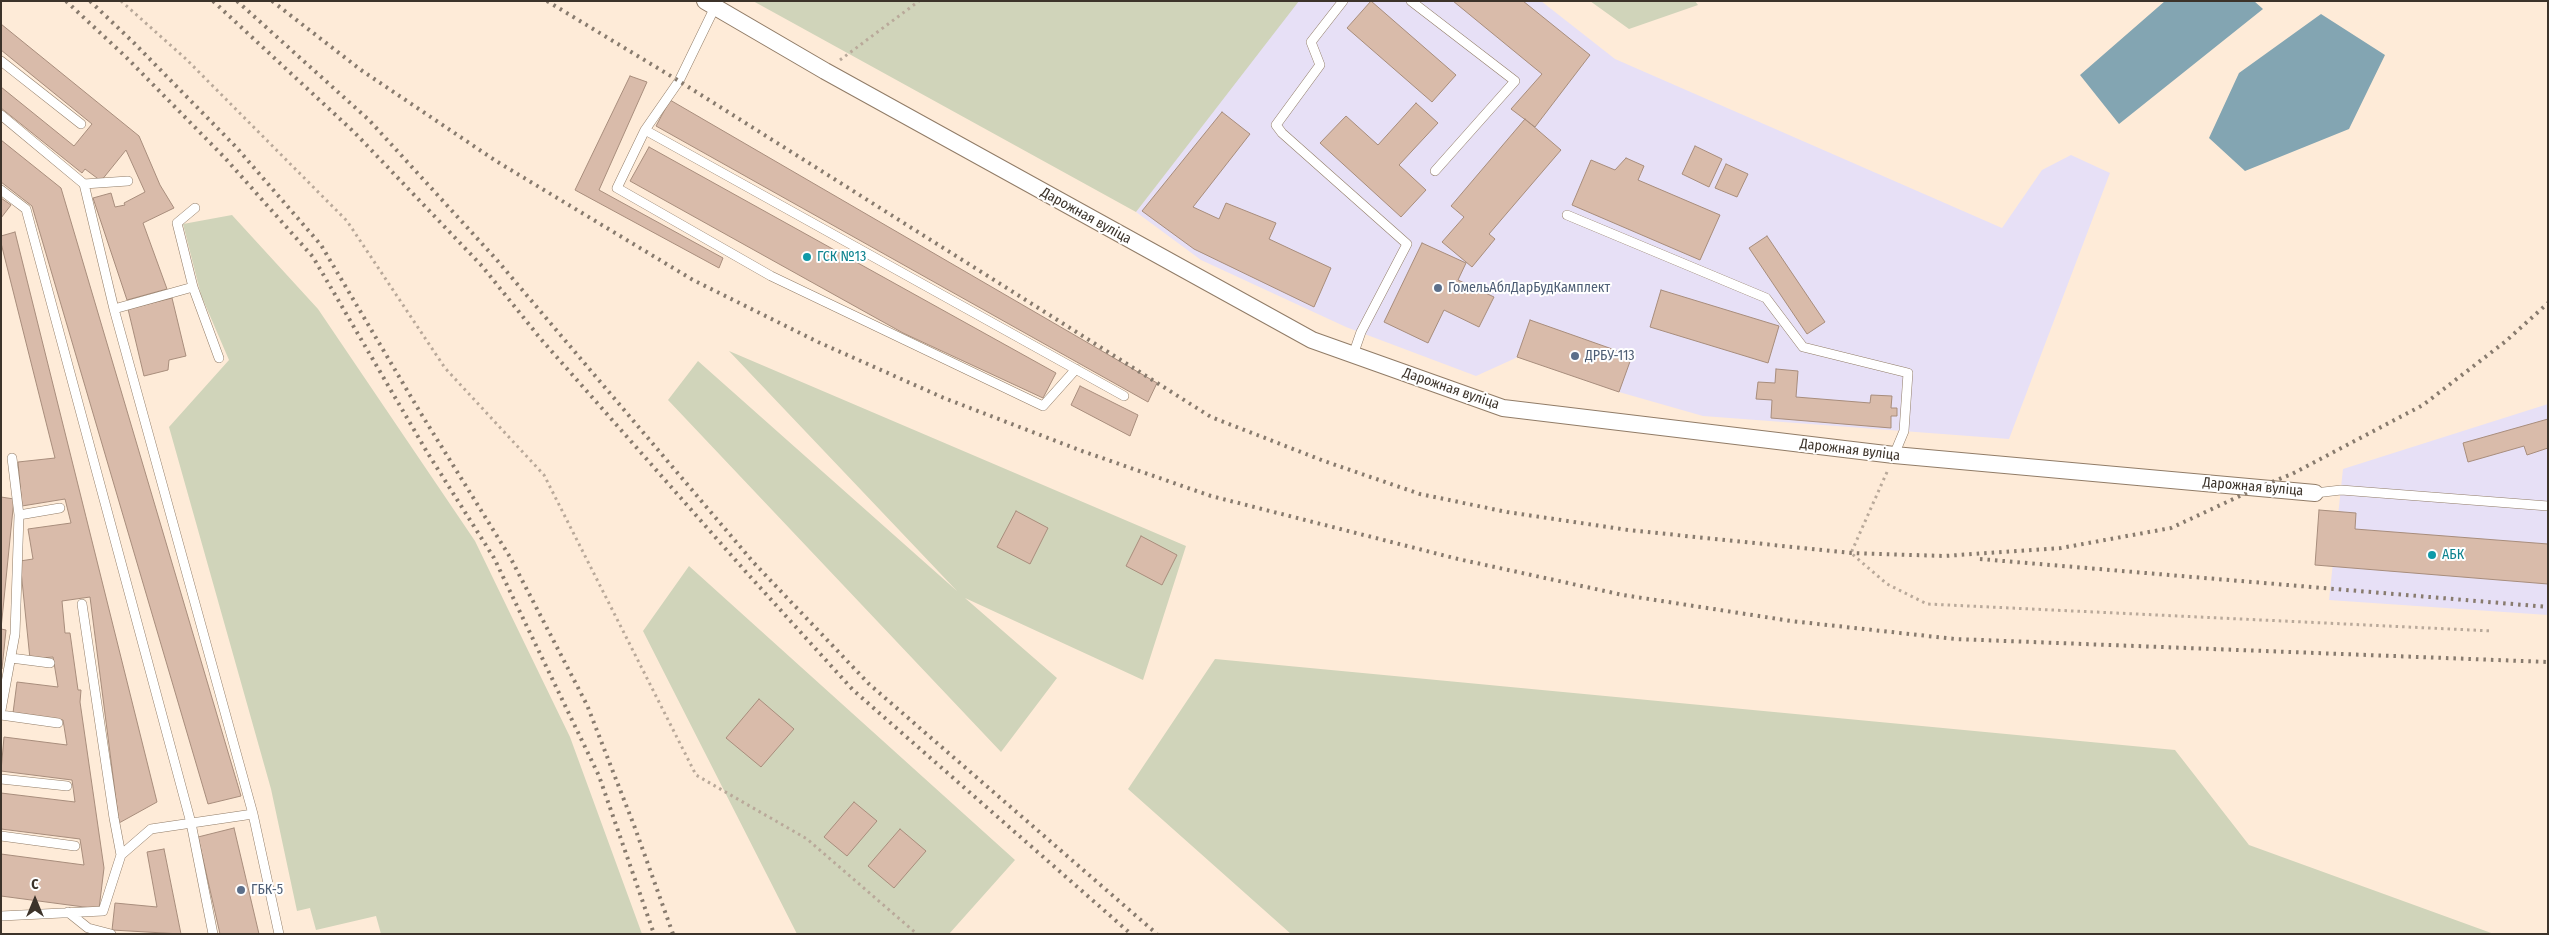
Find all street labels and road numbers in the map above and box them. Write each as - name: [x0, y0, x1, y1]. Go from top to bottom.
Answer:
- street label: Дарожная вуліца: [1038, 184, 1134, 248]
- street label: Дарожная вуліца: [1401, 365, 1501, 413]
- street label: Дарожная вуліца: [1799, 436, 1901, 464]
- street label: Дарожная вуліца: [2202, 474, 2304, 500]

